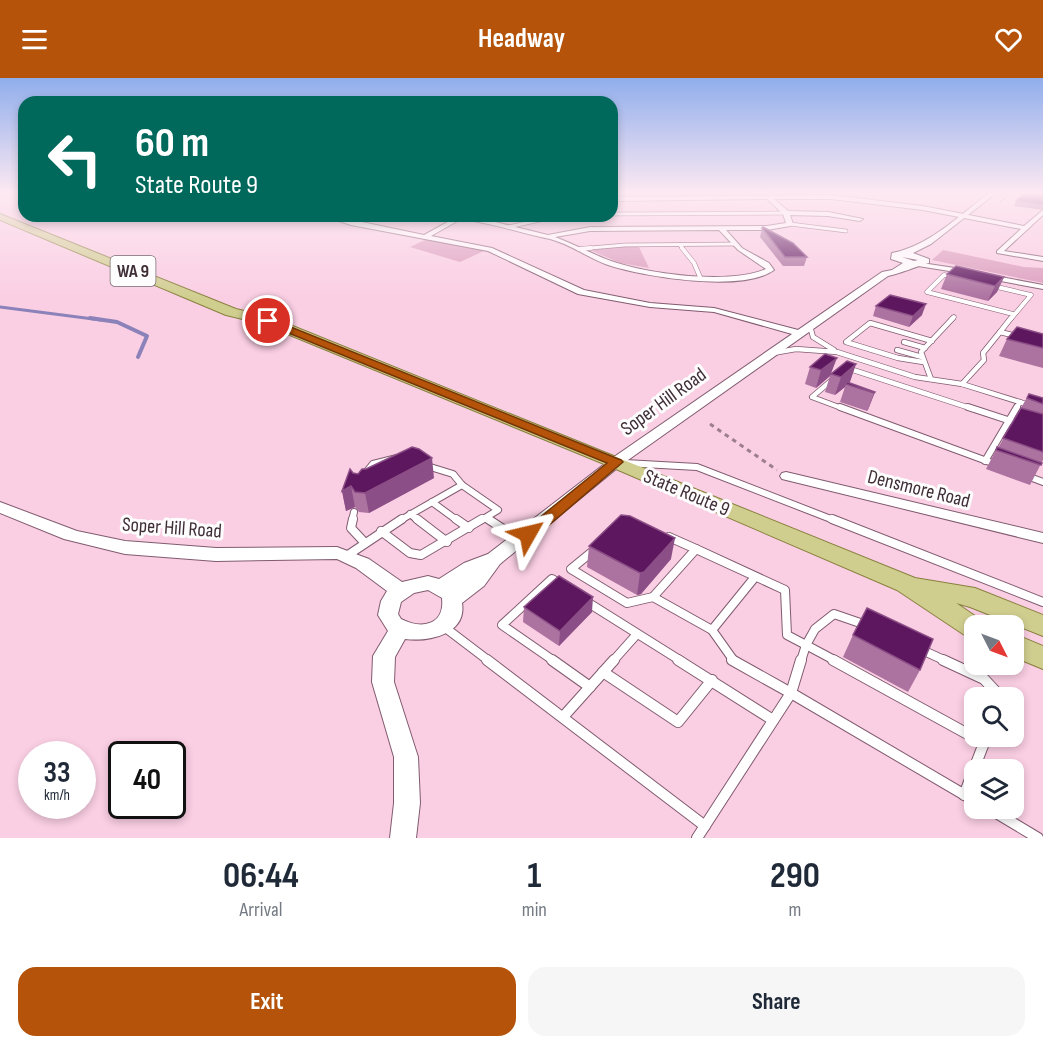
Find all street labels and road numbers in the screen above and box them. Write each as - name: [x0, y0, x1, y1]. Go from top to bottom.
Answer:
- road number: WA 9: [110, 256, 156, 286]
- street label: Soper Hill Road: [616, 363, 711, 441]
- street label: State Route 9: [640, 464, 733, 522]
- street label: Densmore Road: [865, 465, 972, 513]
- street label: Soper Hill Road: [121, 513, 223, 543]

